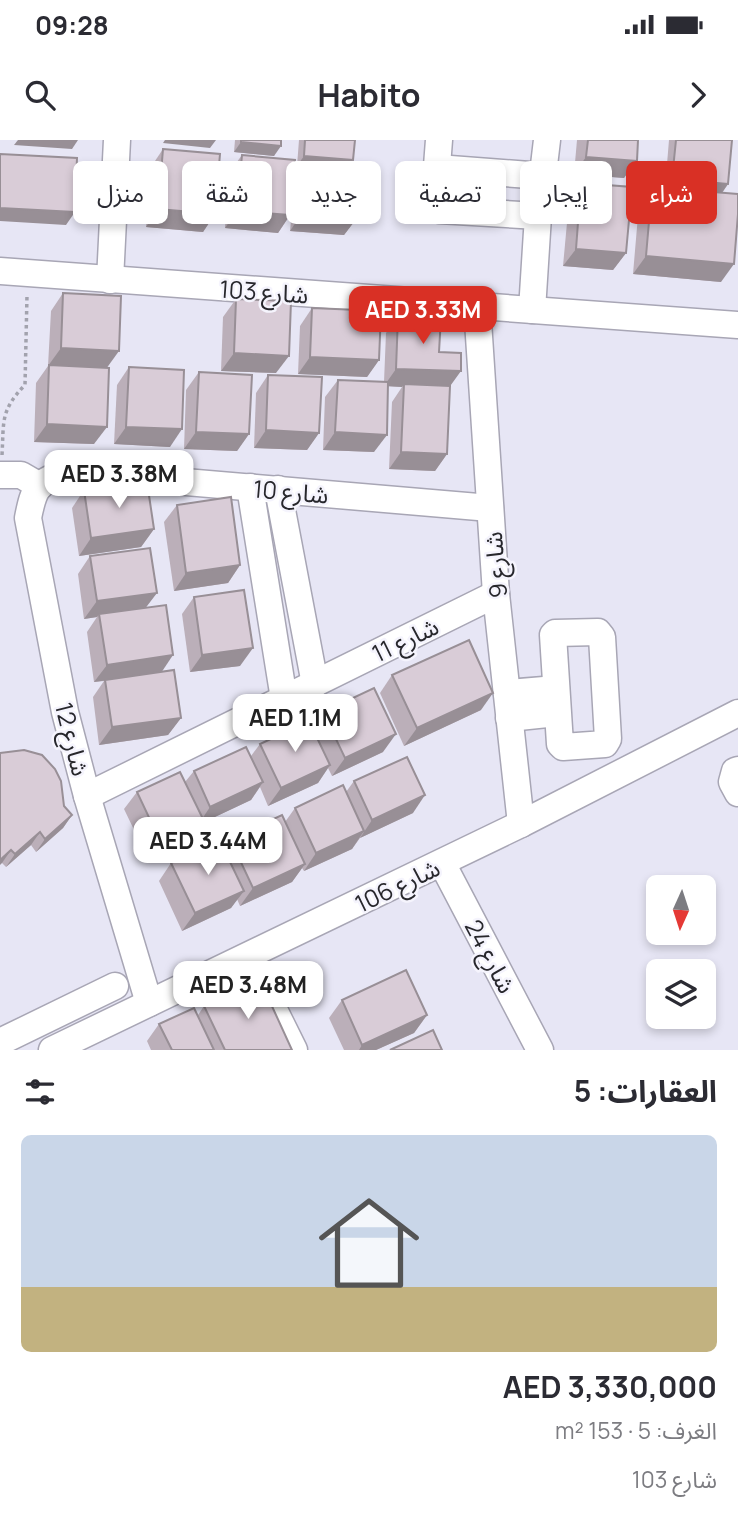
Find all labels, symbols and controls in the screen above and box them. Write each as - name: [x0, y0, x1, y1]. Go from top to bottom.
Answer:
- text: 09:28: [35, 7, 109, 43]
- text: Habito: [318, 73, 420, 117]
- icon: search: [21, 76, 59, 114]
- icon: forward: [679, 76, 717, 114]
- chip: منزل: [73, 161, 168, 224]
- chip: شقة: [182, 161, 272, 224]
- chip: جديد: [286, 161, 381, 224]
- chip: تصفية: [395, 161, 506, 224]
- chip: إيجار: [520, 161, 612, 224]
- chip: شراء: [626, 161, 717, 224]
- street label: شارع 103: [218, 271, 309, 313]
- pin: AED 3.33M: [343, 286, 503, 346]
- text: AED 3.33M: [365, 293, 481, 325]
- pin: AED 3.38M: [39, 450, 199, 510]
- text: AED 3.38M: [60, 457, 178, 489]
- street label: شارع 10: [252, 471, 330, 513]
- street label: شارع 9: [476, 530, 516, 600]
- street label: شارع 11: [366, 609, 445, 671]
- pin: AED 1.1M: [223, 694, 367, 754]
- street label: شارع 12: [46, 699, 98, 780]
- text: AED 1.1M: [249, 701, 341, 733]
- pin: AED 3.44M: [128, 818, 288, 877]
- text: AED 3.44M: [149, 824, 267, 856]
- street label: شارع 106: [349, 850, 446, 921]
- north arrow: [646, 875, 716, 945]
- map controls: [646, 875, 716, 1029]
- street label: شارع 24: [456, 913, 524, 1000]
- button: layers: [646, 959, 716, 1029]
- pin: AED 3.48M: [168, 962, 328, 1021]
- text: AED 3.48M: [189, 968, 307, 1000]
- text: العقارات: 5: [574, 1070, 717, 1111]
- icon: filters: [21, 1073, 59, 1111]
- icon: home: [306, 1180, 432, 1306]
- text: AED 3,330,000: [503, 1366, 717, 1407]
- text: الغرف: 5 · 153 m²: [555, 1414, 717, 1446]
- text: شارع 103: [632, 1463, 717, 1495]

